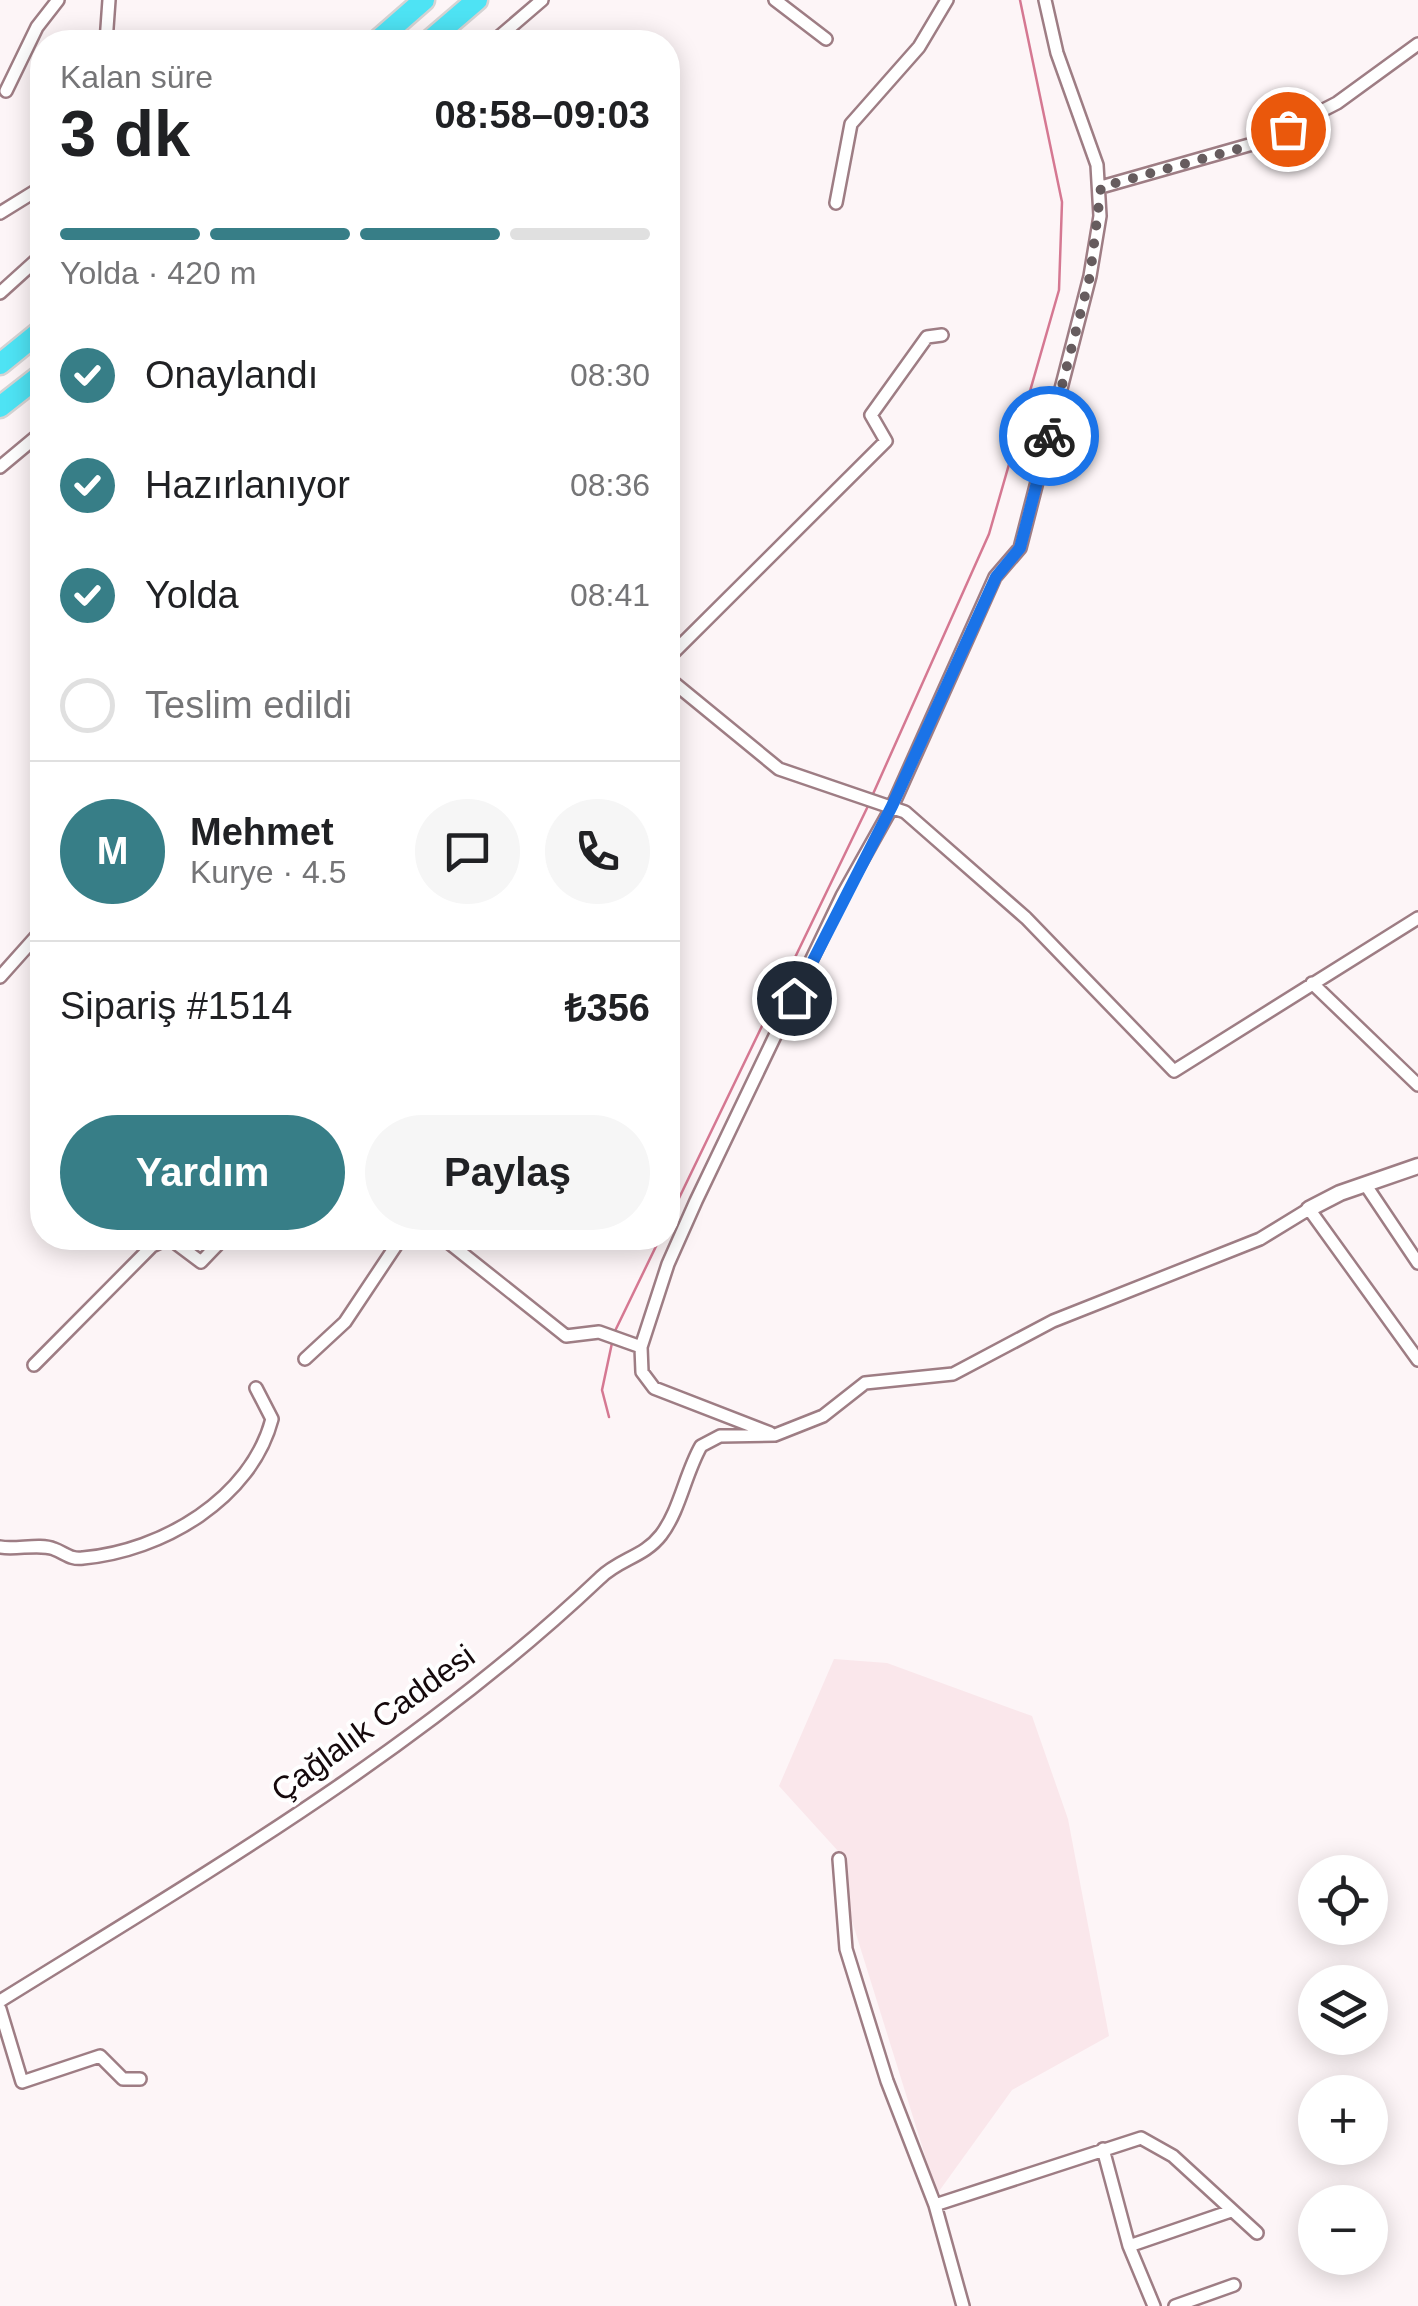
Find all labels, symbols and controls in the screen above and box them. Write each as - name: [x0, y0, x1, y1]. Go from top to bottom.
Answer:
- text: Kalan süre: [60, 59, 213, 95]
- pin: [1246, 87, 1331, 172]
- text: 08:58–09:03: [434, 94, 650, 136]
- text: 3 dk: [60, 97, 190, 170]
- icon: bag: [1261, 102, 1316, 157]
- text: Yolda · 420 m: [60, 255, 256, 291]
- icon: check: [60, 348, 115, 403]
- text: Onaylandı: [145, 354, 318, 396]
- text: 08:30: [570, 357, 650, 393]
- courier: [999, 386, 1099, 486]
- icon: bike: [1022, 409, 1077, 464]
- icon: check: [60, 458, 115, 513]
- text: Hazırlanıyor: [145, 464, 350, 506]
- text: 08:36: [570, 467, 650, 503]
- icon: check: [60, 568, 115, 623]
- text: Yolda: [145, 574, 239, 616]
- text: 08:41: [570, 577, 650, 613]
- text: Teslim edildi: [145, 684, 352, 726]
- button: chat: [415, 799, 520, 904]
- button: phone: [545, 799, 650, 904]
- text: Mehmet: [190, 811, 334, 853]
- text: M: [97, 830, 128, 872]
- text: Kurye · 4.5: [190, 854, 347, 890]
- pin: [752, 956, 837, 1041]
- icon: home: [767, 971, 822, 1026]
- text: Sipariş #1514: [60, 985, 292, 1027]
- text: ₺356: [565, 987, 650, 1029]
- button: Yardım: [60, 1115, 345, 1230]
- button: Paylaş: [365, 1115, 650, 1230]
- street label: Çağlalık Caddesi: [265, 1637, 481, 1809]
- map controls: [1298, 1855, 1388, 2275]
- button: locate: [1298, 1855, 1388, 1945]
- button: layers: [1298, 1965, 1388, 2055]
- button: +: [1298, 2075, 1388, 2165]
- button: −: [1298, 2185, 1388, 2275]

